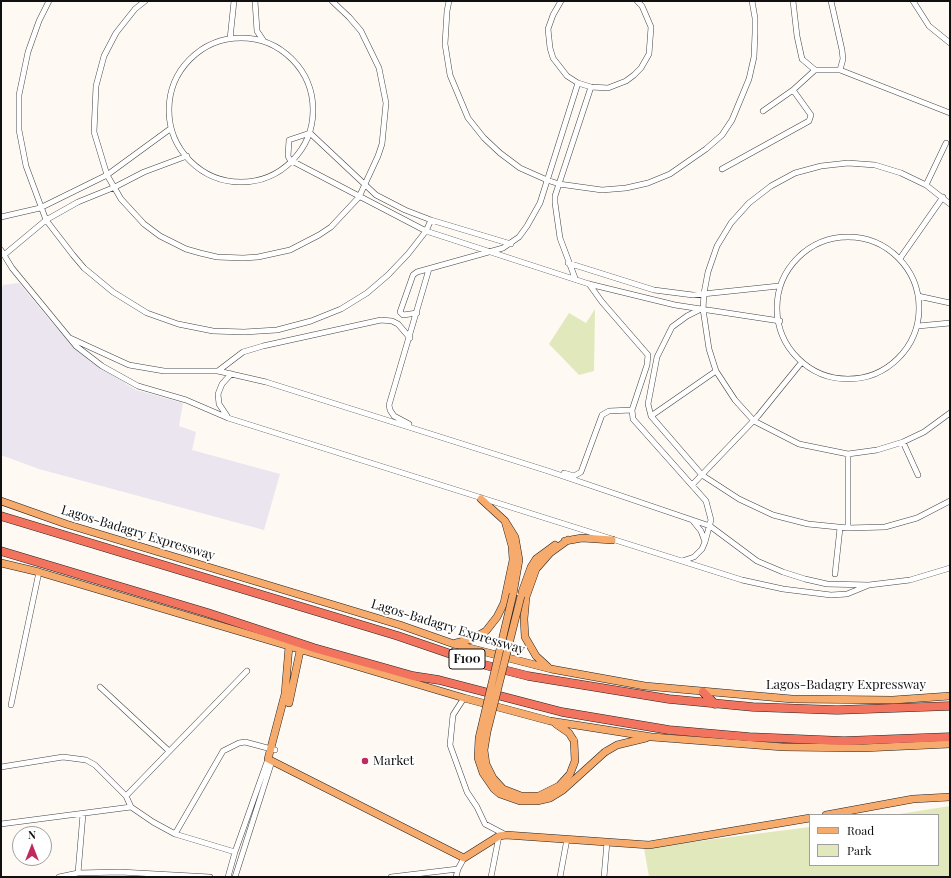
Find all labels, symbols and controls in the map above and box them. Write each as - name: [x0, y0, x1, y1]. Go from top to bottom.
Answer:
- street label: Lagos-Badagry Expressway: [59, 502, 217, 564]
- street label: Lagos-Badagry Expressway: [369, 596, 527, 658]
- road number: F100: [449, 649, 485, 669]
- street label: Lagos-Badagry Expressway: [766, 677, 926, 693]
- place label: Market: [373, 753, 414, 769]
- marker: Market: [360, 756, 370, 766]
- legend: [809, 814, 939, 866]
- text: Road: [847, 822, 874, 838]
- north arrow: [12, 826, 52, 866]
- text: N: [28, 827, 36, 842]
- text: Park: [847, 842, 872, 858]

